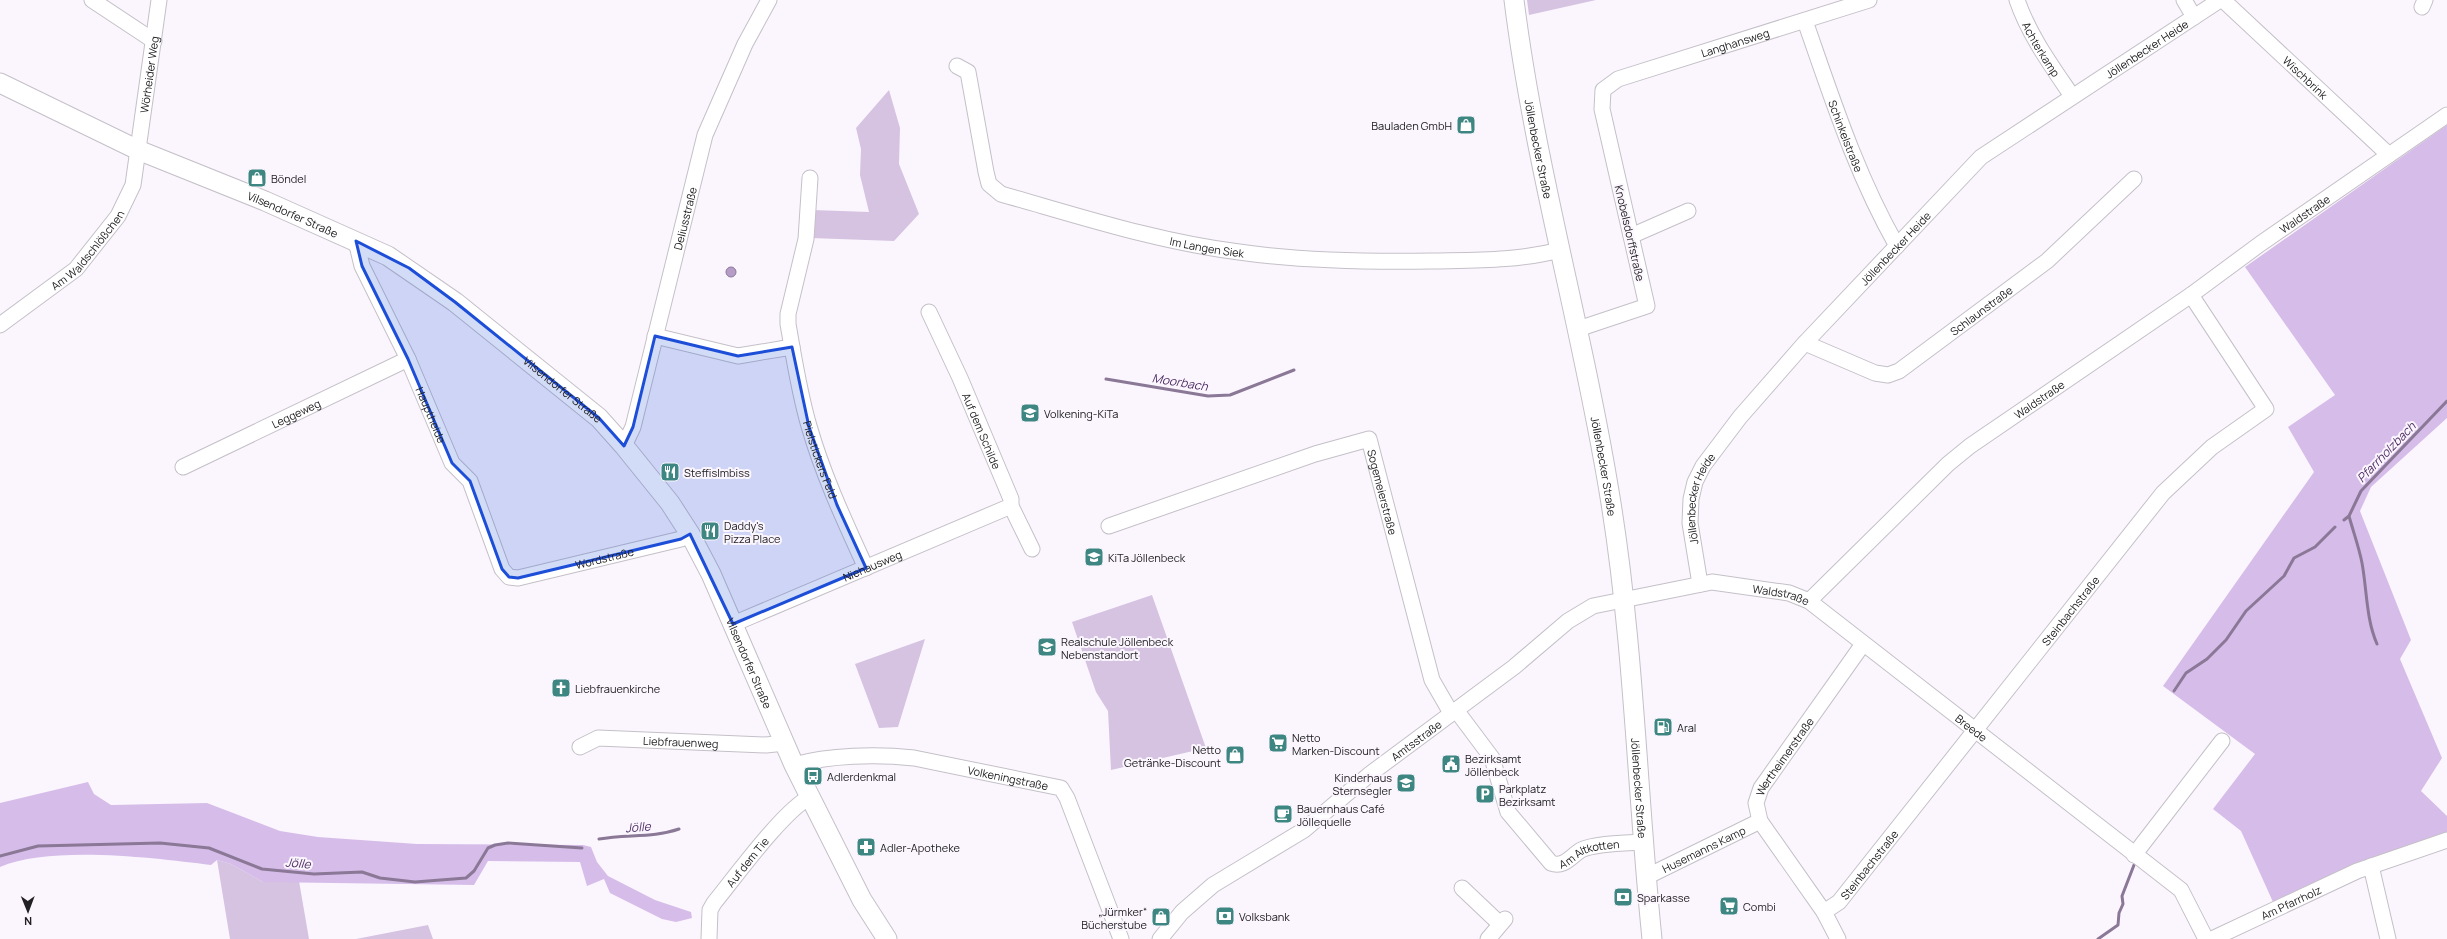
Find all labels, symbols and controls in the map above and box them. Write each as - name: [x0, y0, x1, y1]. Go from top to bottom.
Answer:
- street label: Jöllenbecker Heide: [2102, 15, 2191, 81]
- street label: Achterkamp: [2019, 19, 2064, 80]
- street label: Langhansweg: [1699, 24, 1771, 60]
- street label: Wörheider Weg: [136, 35, 161, 114]
- street label: Wischbrink: [2280, 52, 2332, 102]
- street label: Jöllenbecker Straße: [1522, 98, 1556, 200]
- street label: Schinkelstraße: [1826, 98, 1867, 175]
- shop icon: Bauladen GmbH: [1455, 114, 1477, 136]
- place label: Bauladen GmbH: [1371, 118, 1452, 133]
- shop icon: Böndel: [246, 167, 268, 189]
- place label: Böndel: [271, 171, 306, 186]
- street label: Knobelsdorffstraße: [1612, 183, 1648, 283]
- street label: Deliusstraße: [669, 185, 700, 251]
- street label: Vilsendorfer Straße: [245, 187, 341, 241]
- street label: Waldstraße: [2276, 190, 2333, 236]
- street label: Jöllenbecker Heide: [1856, 207, 1934, 288]
- street label: Am Waldschlößchen: [47, 208, 127, 293]
- street label: Im Langen Siek: [1168, 233, 1246, 260]
- street label: Schlaunstraße: [1947, 282, 2016, 338]
- street label: Vilsendorfer Straße: [520, 353, 606, 426]
- water label: Moorbach: [1151, 369, 1210, 395]
- street label: Waldstraße: [2011, 376, 2068, 422]
- street label: Hauptheide: [413, 384, 450, 446]
- street label: Auf dem Schilde: [959, 390, 1005, 472]
- street label: Leggeweg: [269, 395, 323, 431]
- school or university icon: Volkening-KiTa: [1019, 402, 1041, 424]
- place label: Volkening-KiTa: [1044, 406, 1118, 421]
- street label: Jöllenbecker Straße: [1588, 415, 1620, 518]
- water label: Pfarrholzbach: [2353, 417, 2420, 486]
- street label: Pielstickers Feld: [800, 419, 842, 501]
- street label: Sogemeierstraße: [1364, 448, 1401, 537]
- street label: Jöllenbecker Heide: [1682, 449, 1718, 546]
- restaurant icon: SteffisImbiss: [659, 461, 681, 483]
- place label: SteffisImbiss: [684, 465, 750, 480]
- place label: Daddy's Pizza Place: [724, 518, 781, 546]
- restaurant icon: Daddy's Pizza Place: [699, 520, 721, 542]
- street label: Wordstraße: [574, 543, 636, 572]
- street label: Niehausweg: [840, 546, 904, 584]
- school or university icon: KiTa Jöllenbeck: [1083, 546, 1105, 568]
- place label: KiTa Jöllenbeck: [1108, 550, 1186, 565]
- street label: Steinbachstraße: [2038, 572, 2103, 648]
- street label: Waldstraße: [1752, 580, 1812, 608]
- street label: Vilsendorfer Straße: [723, 615, 776, 711]
- place label: Realschule Jöllenbeck Nebenstandort: [1061, 634, 1174, 662]
- school or university icon: Realschule Jöllenbeck Nebenstandort: [1036, 636, 1058, 658]
- church icon: Liebfrauenkirche: [550, 677, 572, 699]
- place label: Liebfrauenkirche: [575, 681, 661, 696]
- street label: Breede: [1953, 710, 1991, 745]
- street label: Wertheimerstraße: [1752, 714, 1817, 797]
- street label: Amtsstraße: [1388, 716, 1445, 764]
- fuel station icon: Aral: [1652, 716, 1674, 738]
- place label: Aral: [1677, 720, 1696, 735]
- place label: Netto Marken-Discount: [1292, 730, 1380, 758]
- street label: Liebfrauenweg: [643, 732, 719, 751]
- supermarket icon: Netto Marken-Discount: [1267, 732, 1289, 754]
- street label: Jöllenbecker Straße: [1628, 737, 1651, 839]
- place label: Netto Getränke-Discount: [1124, 742, 1221, 770]
- shop icon: Netto Getränke-Discount: [1224, 744, 1246, 766]
- place label: Bezirksamt Jöllenbeck: [1465, 751, 1522, 779]
- public building icon: Bezirksamt Jöllenbeck: [1440, 753, 1462, 775]
- street label: Volkeningstraße: [967, 762, 1050, 793]
- bus stop icon: Adlerdenkmal: [802, 765, 824, 787]
- place label: Adlerdenkmal: [827, 769, 896, 784]
- place label: Kinderhaus Sternsegler: [1332, 770, 1392, 798]
- school or university icon: Kinderhaus Sternsegler: [1395, 772, 1417, 794]
- place label: Parkplatz Bezirksamt: [1499, 781, 1556, 809]
- parking icon: Parkplatz Bezirksamt: [1474, 783, 1496, 805]
- place label: Bauernhaus Café Jöllequelle: [1297, 801, 1385, 829]
- cafe icon: Bauernhaus Café Jöllequelle: [1272, 803, 1294, 825]
- water label: Jölle: [625, 817, 652, 837]
- street label: Husemanns Kamp: [1659, 822, 1748, 876]
- street label: Steinbachstraße: [1837, 826, 1901, 902]
- street label: Auf dem Tie: [722, 833, 772, 890]
- pharmacy icon: Adler-Apotheke: [855, 836, 877, 858]
- street label: Am Altkotten: [1557, 836, 1620, 871]
- place label: Adler-Apotheke: [880, 840, 961, 855]
- water label: Jölle: [285, 853, 312, 873]
- street label: Am Pfarrholz: [2258, 881, 2323, 923]
- bank icon: Sparkasse: [1612, 886, 1634, 908]
- place label: Sparkasse: [1637, 890, 1690, 905]
- north arrow: [8, 891, 48, 931]
- supermarket icon: Combi: [1718, 895, 1740, 917]
- place label: Combi: [1743, 899, 1776, 914]
- place label: „Jürmker“ Bücherstube: [1081, 904, 1148, 932]
- bank icon: Volksbank: [1214, 905, 1236, 927]
- shop icon: „Jürmker“ Bücherstube: [1150, 906, 1172, 928]
- place label: Volksbank: [1239, 909, 1290, 924]
- text: N: [24, 914, 32, 929]

